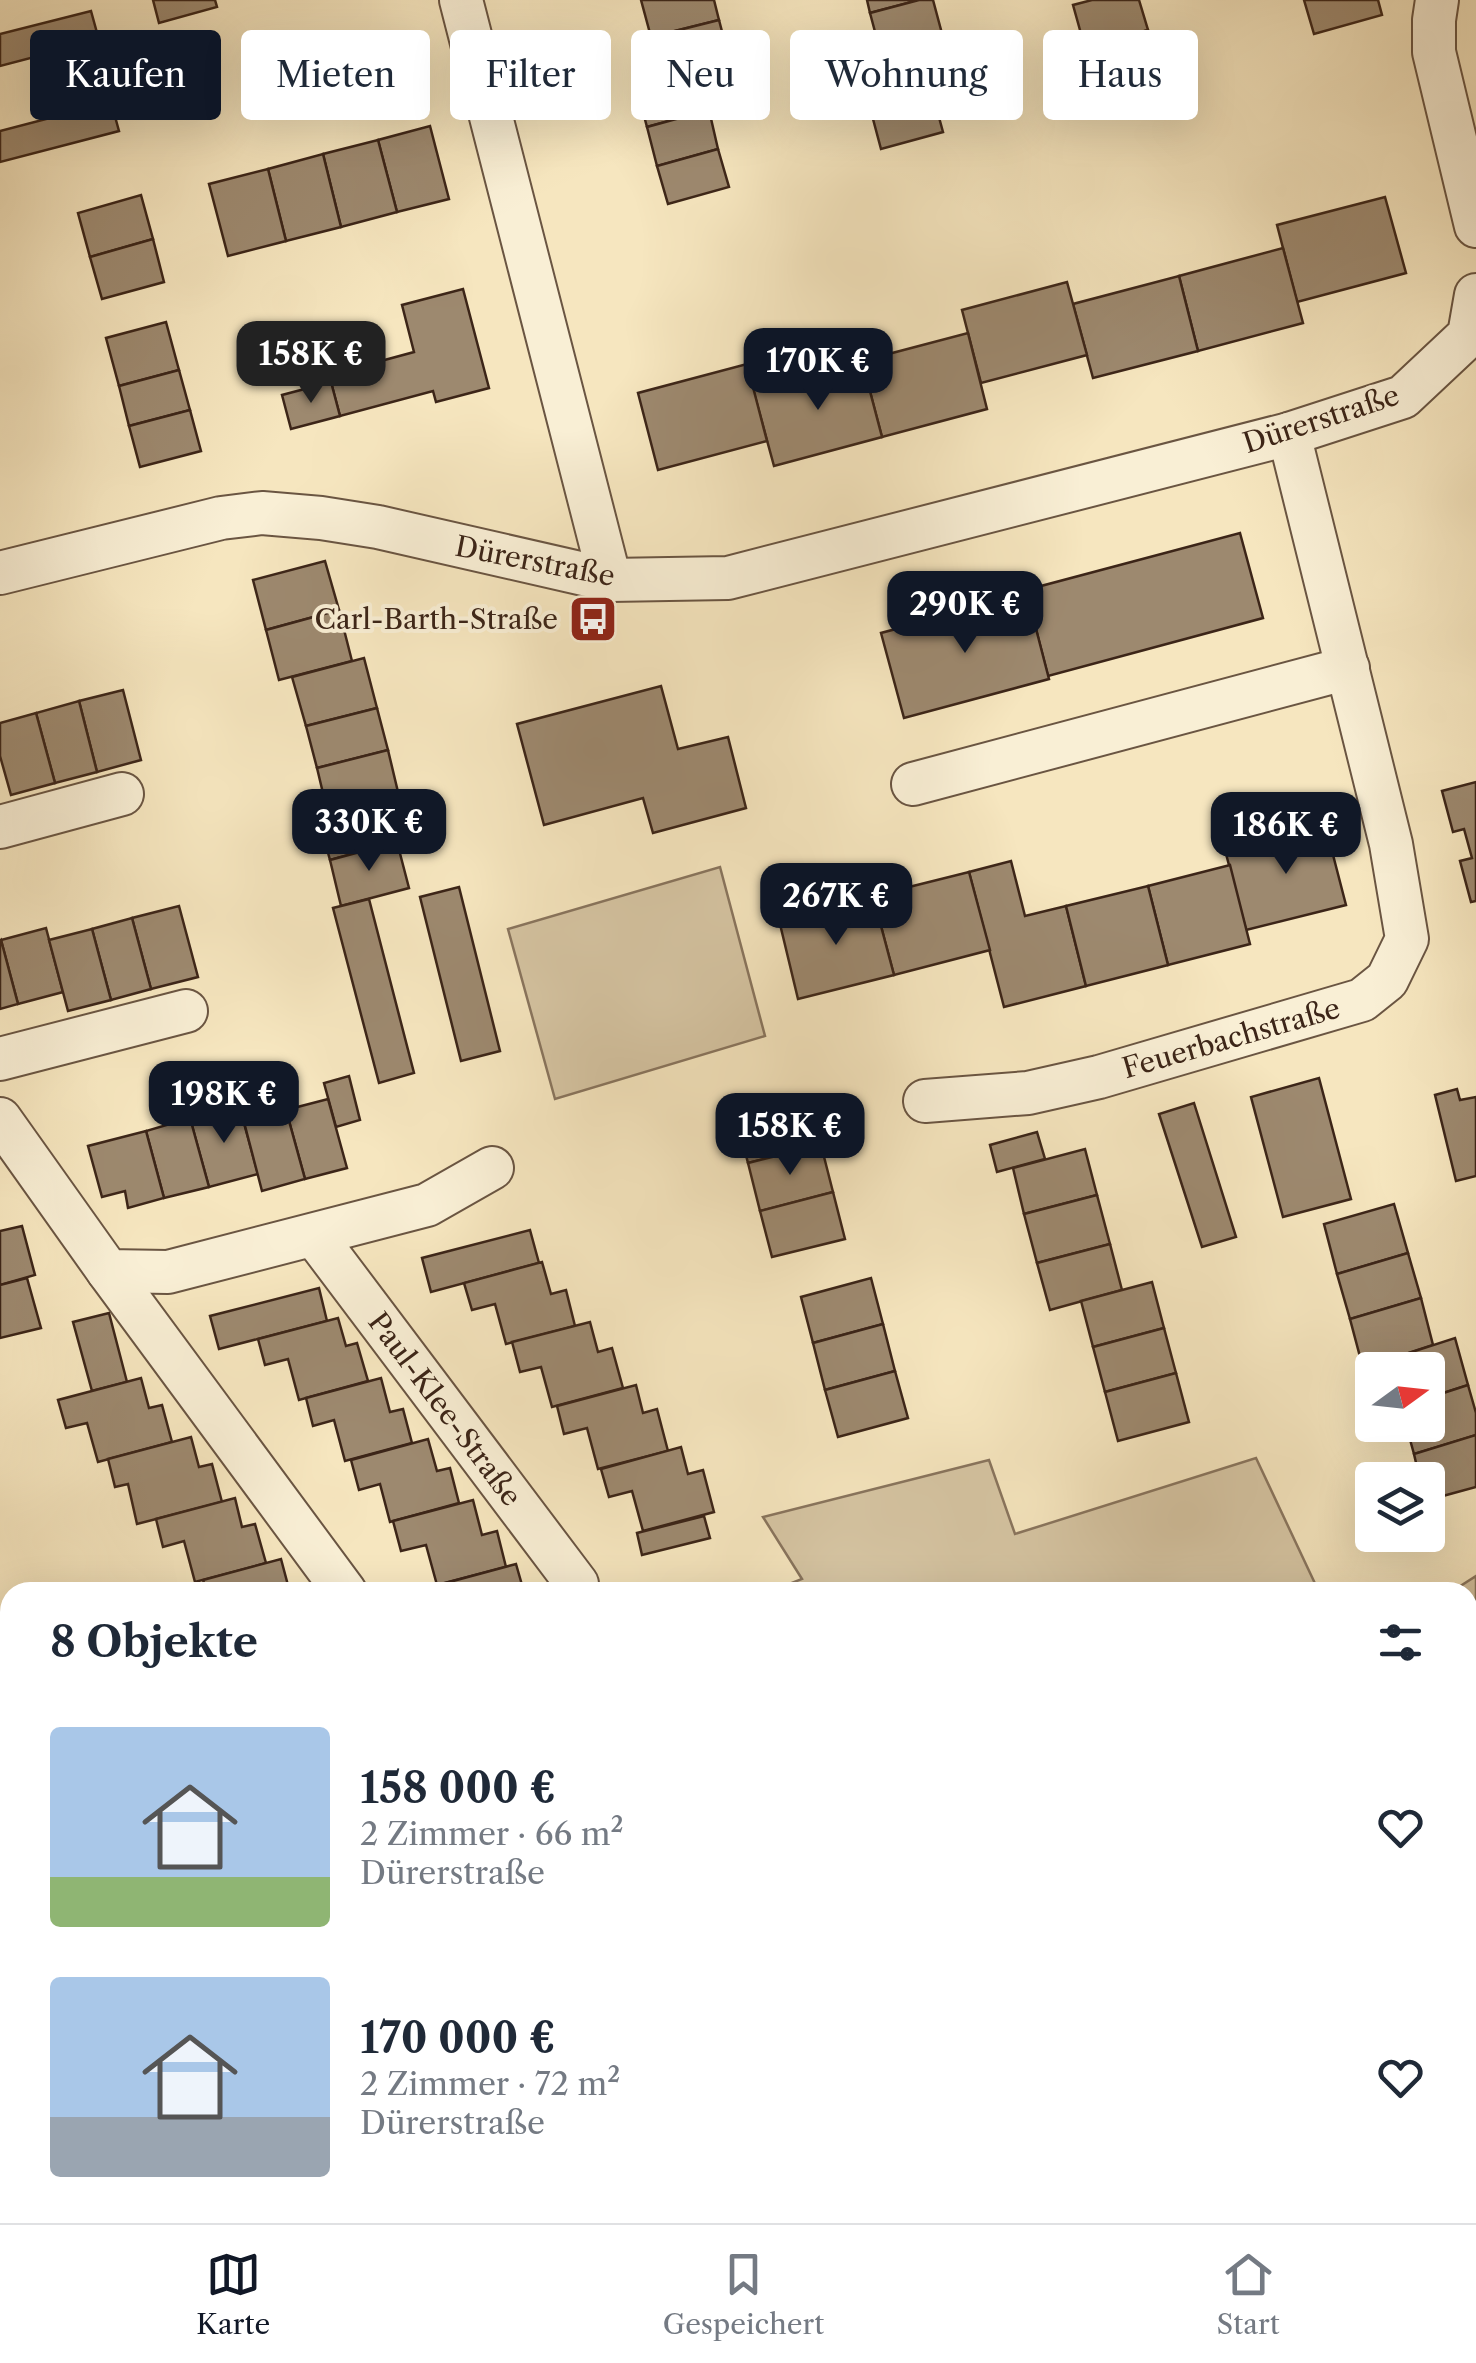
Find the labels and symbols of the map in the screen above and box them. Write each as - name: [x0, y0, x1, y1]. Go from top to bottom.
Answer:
- pin: 158K €: [230, 321, 392, 406]
- pin: 170K €: [737, 328, 899, 413]
- street label: Dürerstraße: [1239, 378, 1403, 460]
- street label: Dürerstraße: [452, 529, 618, 593]
- pin: 290K €: [884, 571, 1046, 656]
- bus stop icon: Carl-Barth-Straße: [567, 593, 619, 645]
- place label: Carl-Barth-Straße: [314, 602, 558, 636]
- pin: 330K €: [288, 789, 450, 874]
- pin: 186K €: [1205, 792, 1367, 877]
- pin: 267K €: [755, 863, 917, 948]
- street label: Feuerbachstraße: [1118, 991, 1344, 1085]
- pin: 198K €: [143, 1061, 305, 1146]
- pin: 158K €: [709, 1093, 871, 1178]
- street label: Paul-Klee-Straße: [361, 1306, 529, 1512]
- north arrow: [1355, 1352, 1445, 1442]

